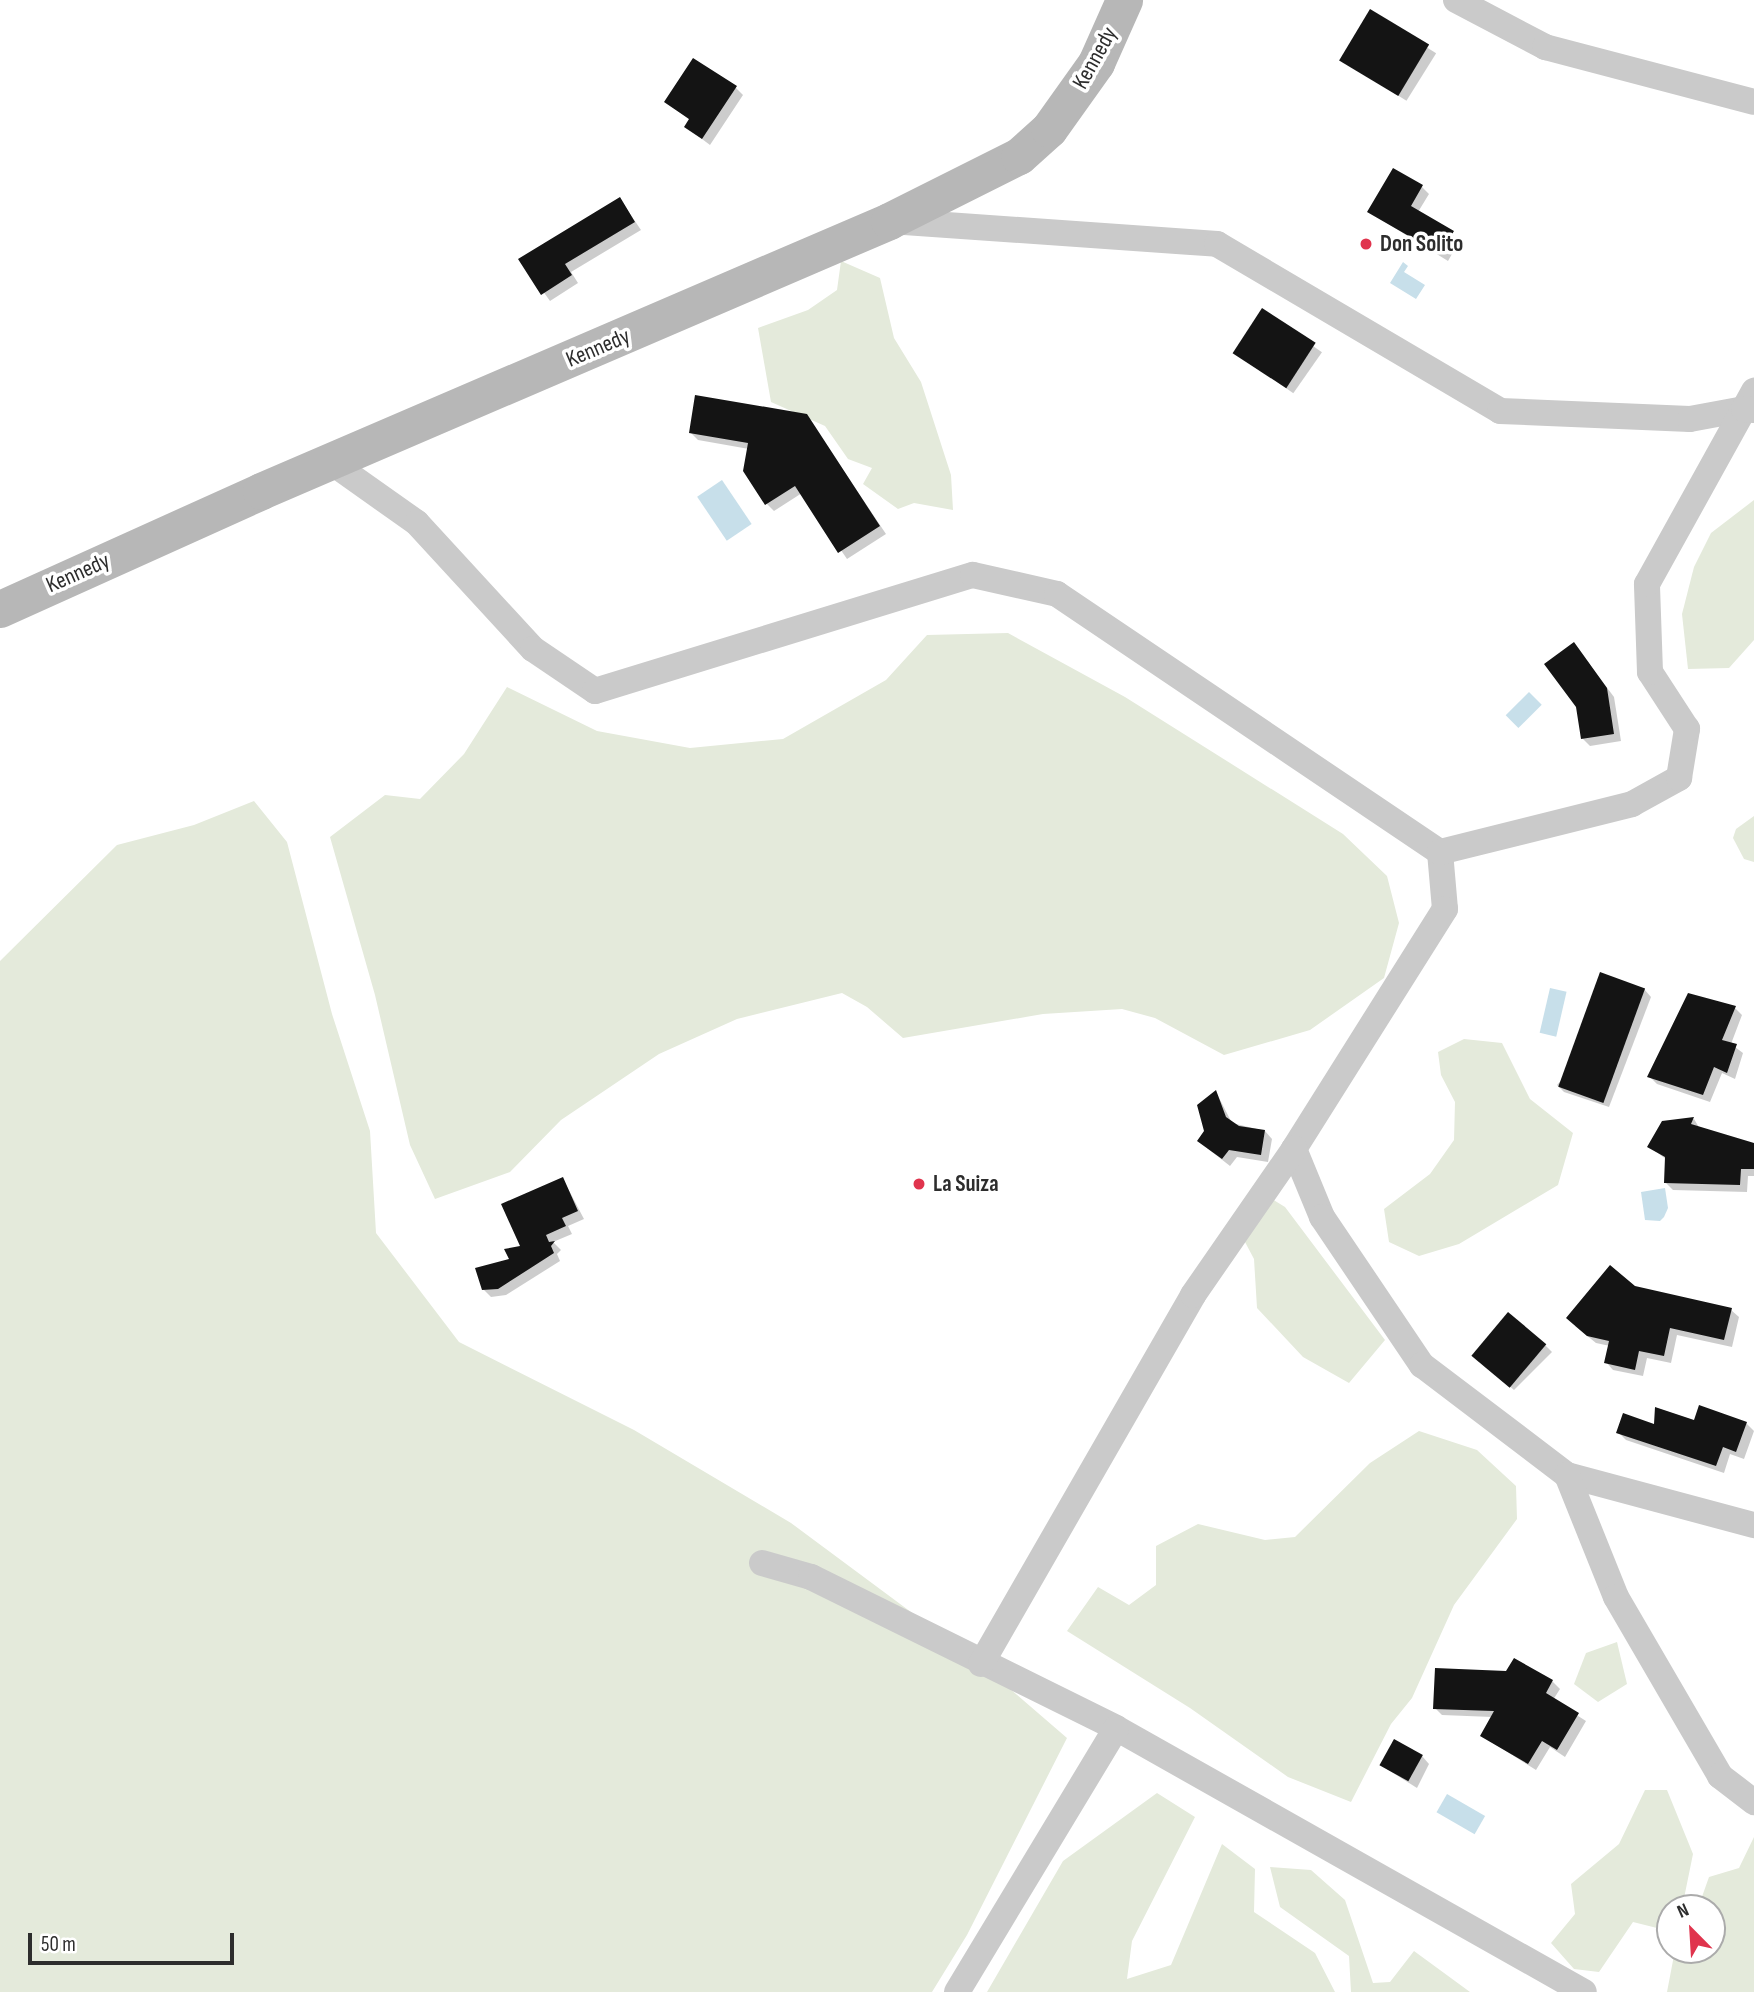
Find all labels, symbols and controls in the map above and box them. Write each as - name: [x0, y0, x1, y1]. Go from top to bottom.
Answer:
- street label: Kennedy: [1067, 22, 1123, 94]
- place label: Don Solito: [1380, 230, 1463, 258]
- marker: Don Solito: [1358, 236, 1374, 252]
- street label: Kennedy: [562, 322, 634, 374]
- street label: Kennedy: [42, 547, 114, 599]
- place label: La Suiza: [933, 1170, 999, 1198]
- marker: La Suiza: [911, 1176, 927, 1192]
- north arrow: [1656, 1894, 1726, 1964]
- text: N: [1674, 1899, 1692, 1924]
- scale bar: [32, 1918, 238, 1962]
- text: 50 m: [41, 1932, 76, 1957]

